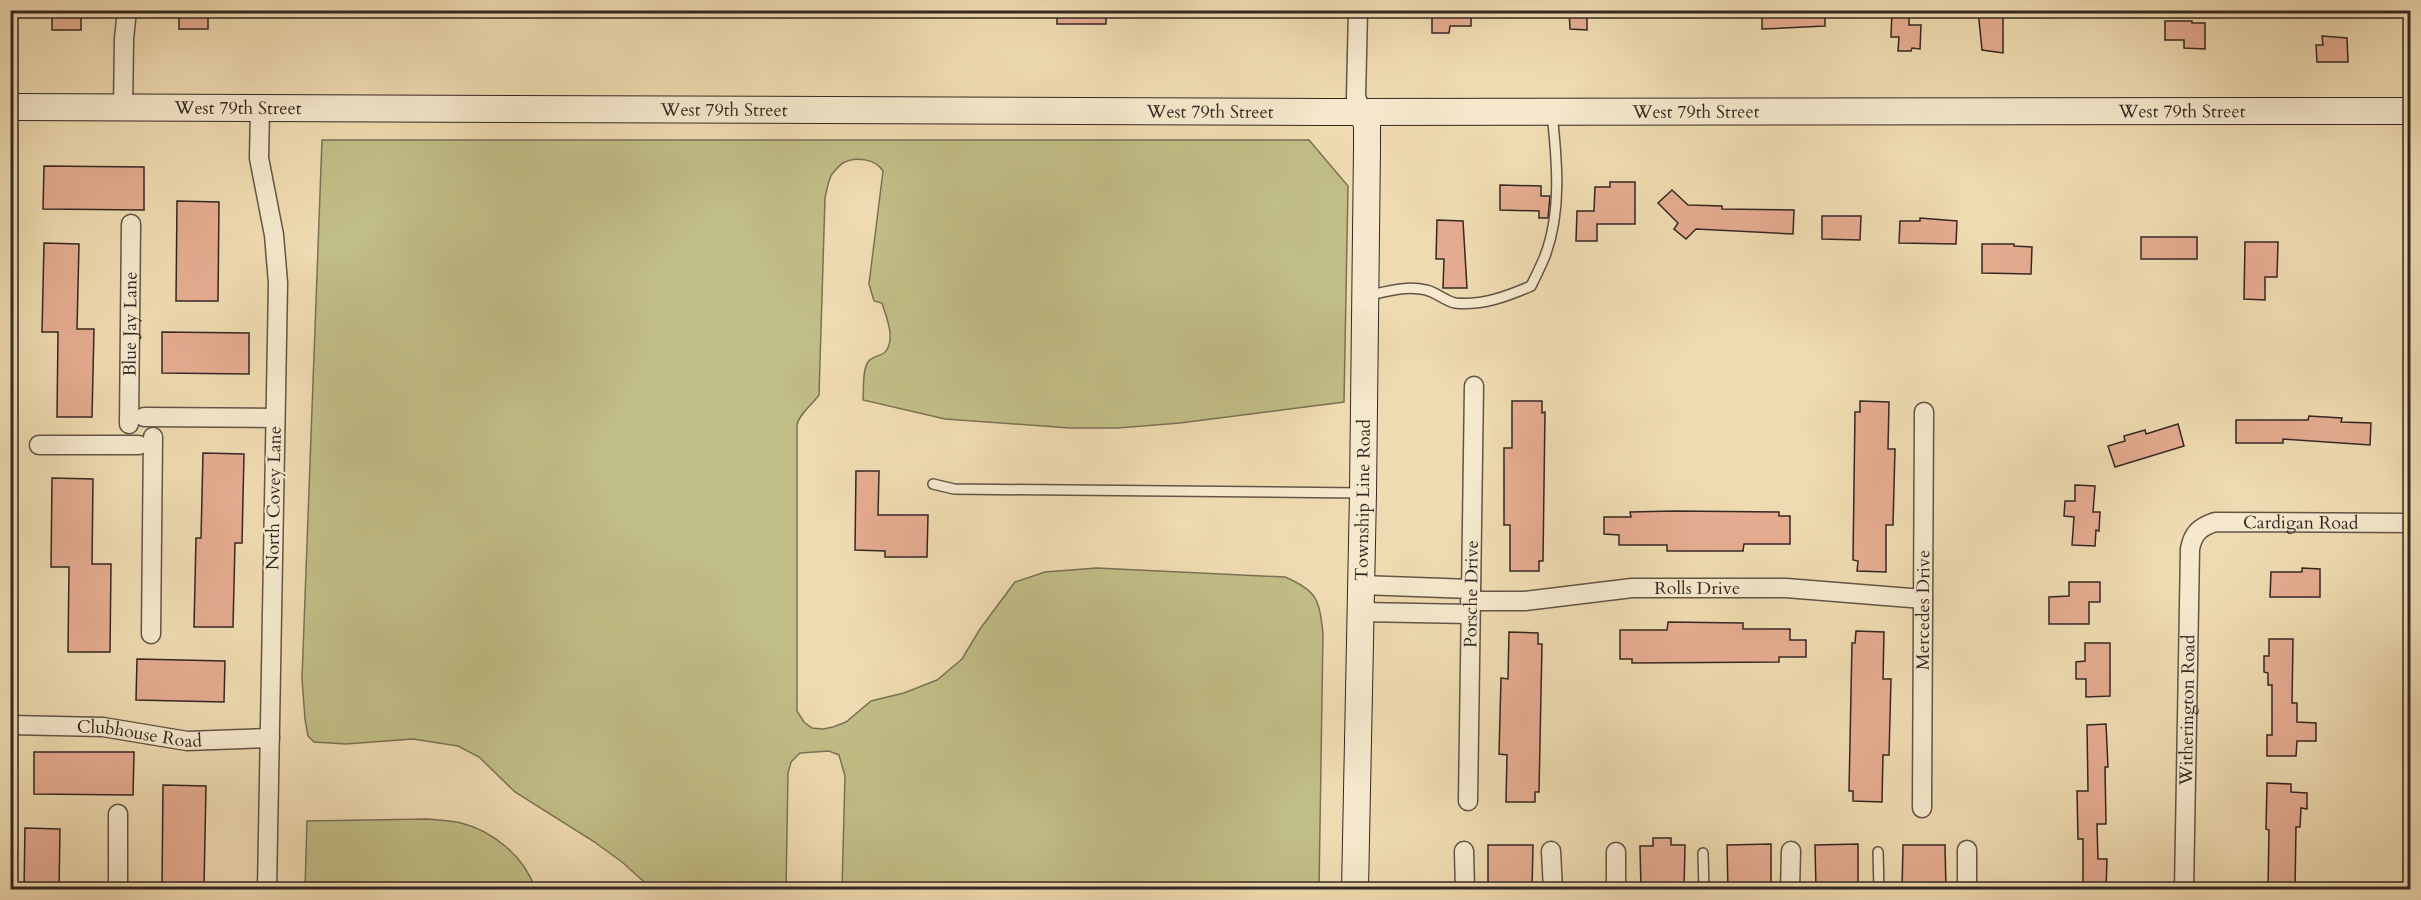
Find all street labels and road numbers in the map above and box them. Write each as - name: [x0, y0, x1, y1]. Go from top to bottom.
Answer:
- street label: West 79th Street: [174, 95, 302, 121]
- street label: West 79th Street: [660, 97, 788, 122]
- street label: West 79th Street: [1145, 99, 1274, 124]
- street label: West 79th Street: [1632, 99, 1760, 124]
- street label: West 79th Street: [2118, 99, 2246, 124]
- street label: Blue Jay Lane: [117, 271, 143, 377]
- street label: Township Line Road: [1349, 419, 1376, 581]
- street label: North Covey Lane: [260, 426, 288, 570]
- street label: Cardigan Road: [2243, 510, 2359, 535]
- street label: Porsche Drive: [1458, 540, 1484, 648]
- street label: Mercedes Drive: [1910, 550, 1936, 670]
- street label: Rolls Drive: [1654, 576, 1740, 601]
- street label: Witherington Road: [2173, 634, 2201, 787]
- street label: Clubhouse Road: [77, 714, 203, 754]

